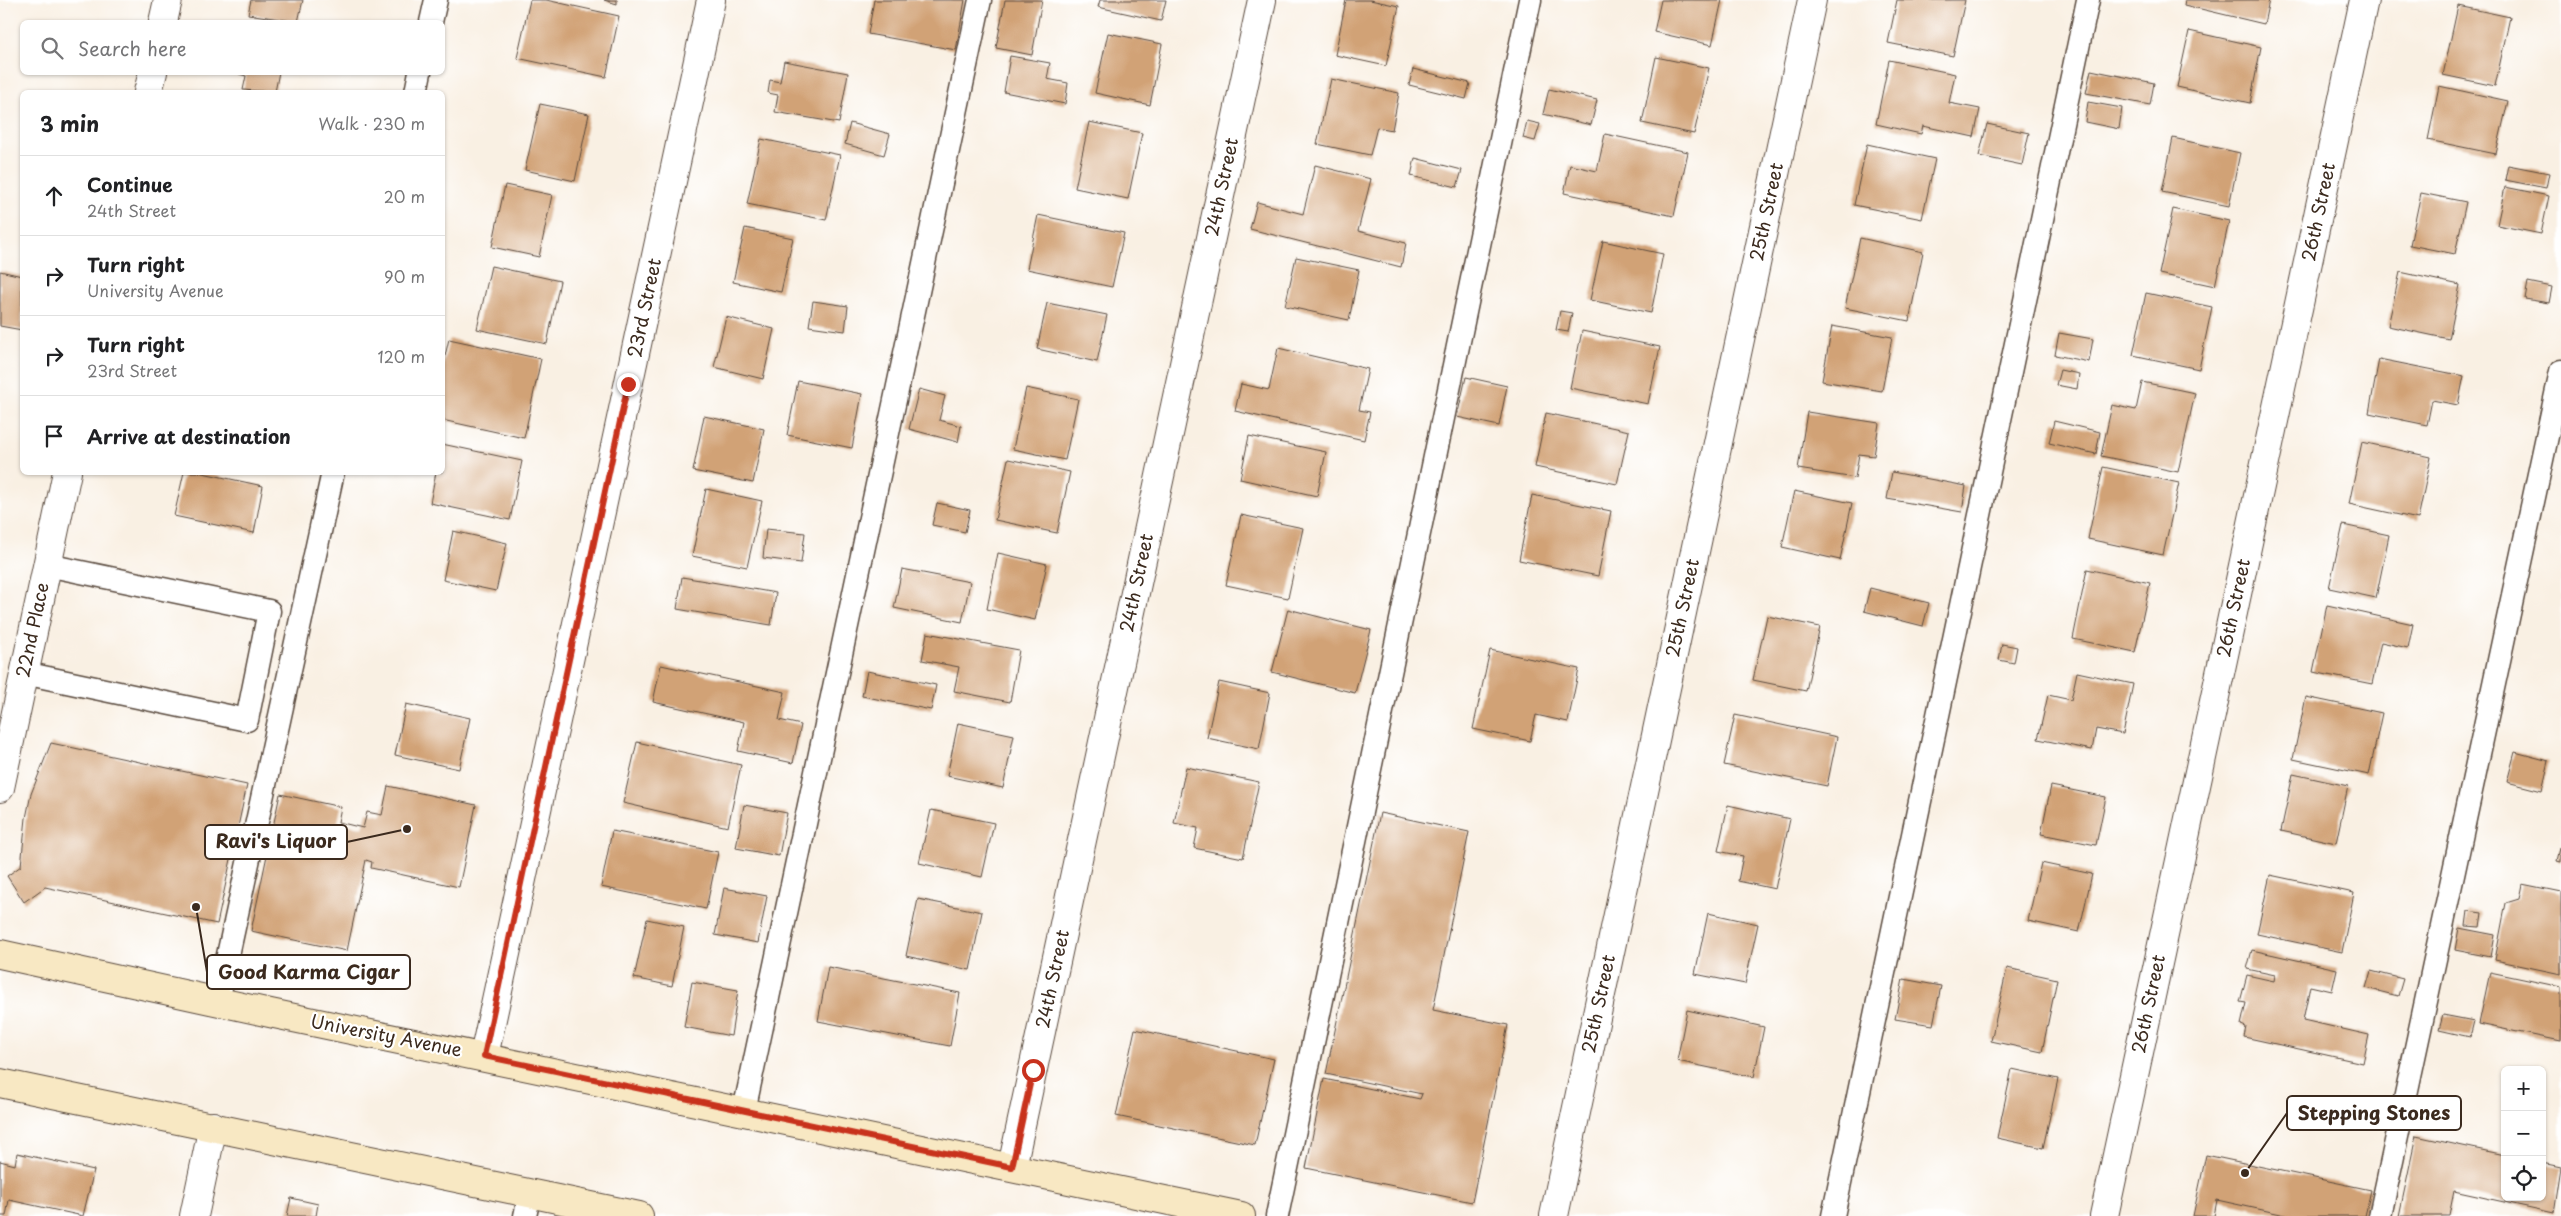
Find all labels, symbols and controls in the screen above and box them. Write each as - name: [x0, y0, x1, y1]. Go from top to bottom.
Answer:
- search box: [20, 20, 445, 75]
- icon: search: [38, 34, 66, 62]
- text: Search here: [78, 34, 187, 62]
- text: 3 min: [40, 107, 99, 139]
- text: Walk · 230 m: [318, 111, 425, 135]
- street label: 24th Street: [1197, 135, 1244, 239]
- street label: 25th Street: [1742, 160, 1789, 263]
- street label: 26th Street: [2294, 160, 2341, 264]
- text: Continue: [87, 170, 173, 198]
- icon: ahead: [40, 182, 68, 210]
- text: 20 m: [384, 184, 425, 208]
- text: 24th Street: [87, 198, 176, 222]
- text: Turn right: [87, 250, 185, 278]
- street label: 23rd Street: [620, 255, 667, 360]
- icon: right: [40, 262, 68, 290]
- text: 90 m: [384, 264, 425, 288]
- text: University Avenue: [87, 278, 224, 302]
- text: Turn right: [87, 330, 185, 358]
- icon: right: [40, 342, 68, 370]
- text: 120 m: [378, 344, 425, 368]
- text: 23rd Street: [87, 358, 177, 382]
- route end: [617, 373, 640, 396]
- icon: arrive: [40, 422, 68, 450]
- text: Arrive at destination: [87, 422, 291, 450]
- street label: 24th Street: [1112, 531, 1159, 635]
- street label: 25th Street: [1658, 556, 1705, 659]
- street label: 26th Street: [2209, 556, 2256, 660]
- street label: 22nd Place: [8, 580, 55, 680]
- callout: Ravi's Liquor: [205, 825, 347, 859]
- text: Ravi's Liquor: [215, 826, 337, 854]
- street label: 24th Street: [1028, 927, 1075, 1031]
- street label: 25th Street: [1574, 952, 1621, 1055]
- street label: 26th Street: [2124, 952, 2171, 1056]
- callout: Good Karma Cigar: [207, 955, 410, 989]
- text: Good Karma Cigar: [218, 957, 400, 985]
- street label: University Avenue: [308, 1007, 464, 1062]
- route start: [1022, 1059, 1045, 1082]
- map controls: [2501, 1066, 2546, 1201]
- button: +: [2501, 1066, 2546, 1111]
- callout: Stepping Stones: [2287, 1096, 2461, 1130]
- text: Stepping Stones: [2298, 1098, 2450, 1126]
- button: −: [2501, 1111, 2546, 1156]
- button: locate: [2501, 1156, 2546, 1201]

